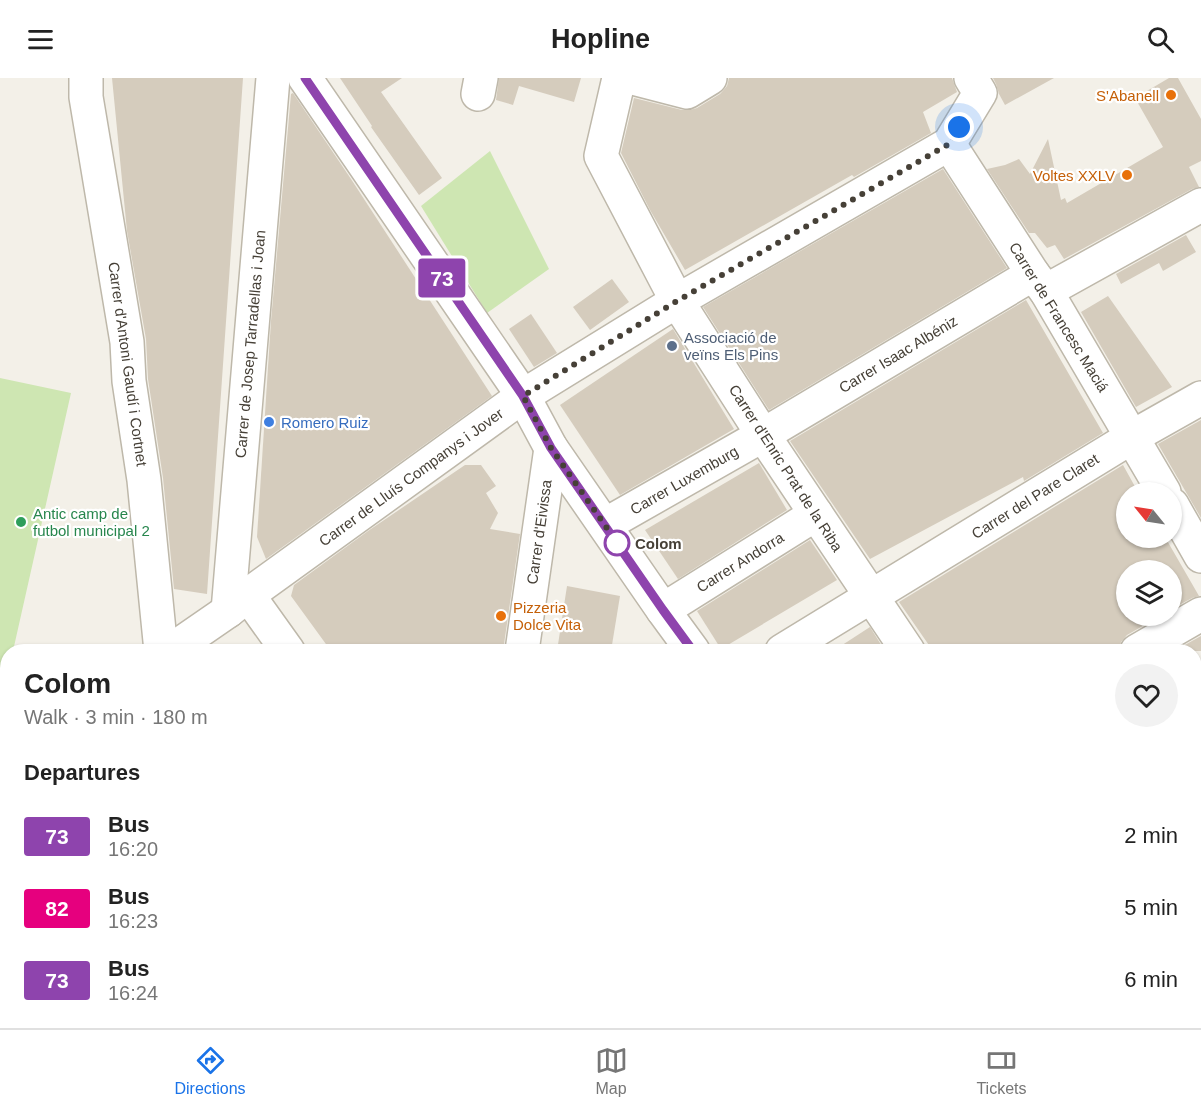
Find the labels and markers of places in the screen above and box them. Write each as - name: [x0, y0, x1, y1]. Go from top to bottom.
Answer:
- place label: S'Abanell: [1096, 87, 1159, 104]
- marker: S'Abanell: [1164, 88, 1178, 102]
- place label: Voltes XXLV: [1033, 167, 1115, 184]
- marker: Voltes XXLV: [1120, 168, 1134, 182]
- place label: Associació de veïns Els Pins: [684, 329, 778, 363]
- marker: Associació de veïns Els Pins: [665, 339, 679, 353]
- place label: Romero Ruiz: [281, 414, 369, 431]
- marker: Romero Ruiz: [262, 415, 276, 429]
- place label: Antic camp de futbol municipal 2: [33, 505, 150, 539]
- marker: Antic camp de futbol municipal 2: [14, 515, 28, 529]
- marker: Colom: [604, 530, 630, 556]
- place label: Colom: [635, 535, 682, 552]
- place label: Pizzeria Dolce Vita: [513, 599, 582, 633]
- marker: Pizzeria Dolce Vita: [494, 609, 508, 623]

